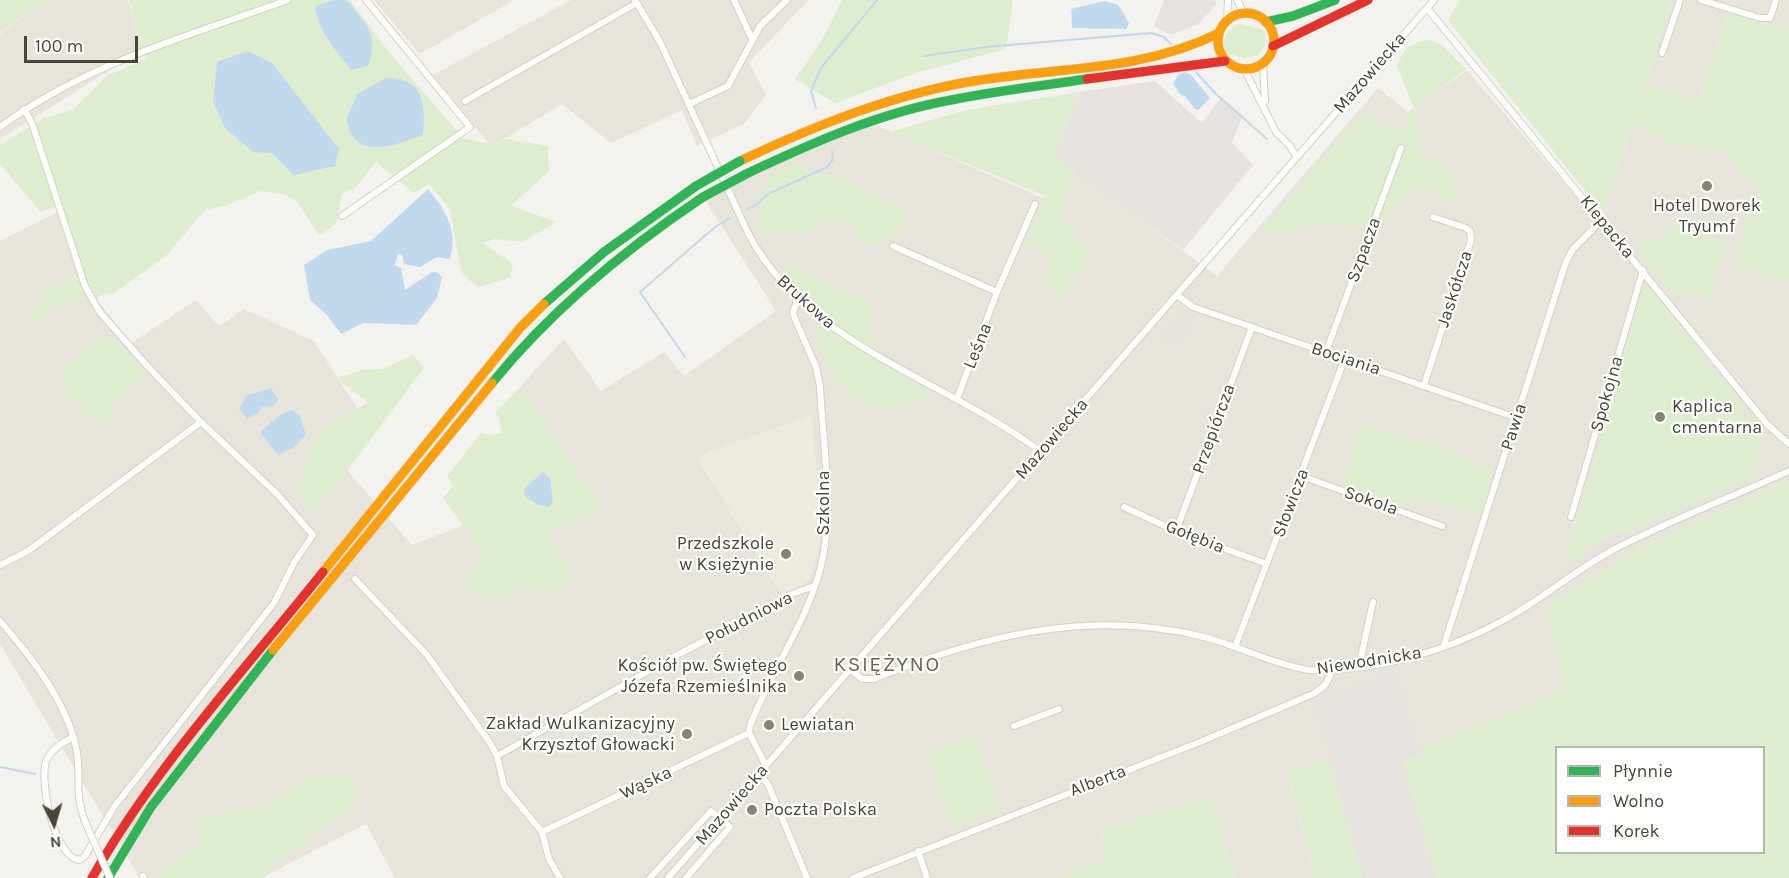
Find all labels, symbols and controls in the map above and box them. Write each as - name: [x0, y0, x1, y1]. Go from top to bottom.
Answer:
- scale bar: [27, 24, 141, 62]
- street label: Mazowiecka: [1329, 28, 1411, 118]
- text: 100 m: [35, 35, 83, 57]
- marker: Hotel Dworek Tryumf: [1700, 179, 1714, 193]
- street label: Klepacka: [1575, 191, 1639, 263]
- place label: Hotel Dworek Tryumf: [1653, 195, 1761, 238]
- street label: Szpacza: [1342, 215, 1386, 285]
- street label: Jaskółcza: [1432, 248, 1478, 330]
- street label: Brukowa: [772, 270, 840, 334]
- street label: Leśna: [959, 320, 997, 372]
- street label: Bociania: [1309, 338, 1383, 380]
- street label: Spokojna: [1586, 354, 1628, 434]
- street label: Przepiórcza: [1188, 381, 1240, 477]
- street label: Mazowiecka: [1011, 394, 1093, 484]
- place label: Kaplica cmentarna: [1672, 396, 1762, 438]
- street label: Pawia: [1496, 401, 1532, 453]
- marker: Kaplica cmentarna: [1653, 410, 1667, 424]
- street label: Słowicza: [1268, 466, 1314, 540]
- street label: Szkolna: [813, 470, 835, 536]
- street label: Sokola: [1341, 482, 1401, 520]
- street label: Gołębia: [1162, 515, 1228, 559]
- place label: Przedszkole w Księżynie: [677, 533, 774, 576]
- marker: Przedszkole w Księżynie: [779, 547, 793, 561]
- street label: Południowa: [702, 587, 796, 649]
- street label: Niewodnicka: [1315, 642, 1423, 680]
- district label: KSIĘŻYNO: [834, 652, 940, 678]
- place label: Kościół pw. Świętego Józefa Rzemieślnika: [617, 655, 787, 698]
- marker: Kościół pw. Świętego Józefa Rzemieślnika: [792, 669, 806, 683]
- place label: Zakład Wulkanizacyjny Krzysztof Głowacki: [486, 713, 675, 756]
- place label: Lewiatan: [781, 714, 855, 736]
- marker: Lewiatan: [762, 718, 776, 732]
- marker: Zakład Wulkanizacyjny Krzysztof Głowacki: [680, 727, 694, 741]
- legend: [1555, 746, 1765, 854]
- street label: Mazowiecka: [691, 760, 773, 850]
- street label: Alberta: [1067, 760, 1129, 802]
- text: Płynnie: [1613, 760, 1673, 782]
- street label: Wąska: [617, 762, 675, 804]
- text: Wolno: [1613, 790, 1664, 812]
- north arrow: [24, 794, 84, 854]
- place label: Poczta Polska: [764, 799, 877, 821]
- marker: Poczta Polska: [745, 803, 759, 817]
- text: Korek: [1613, 820, 1660, 842]
- text: N: [49, 832, 62, 852]

